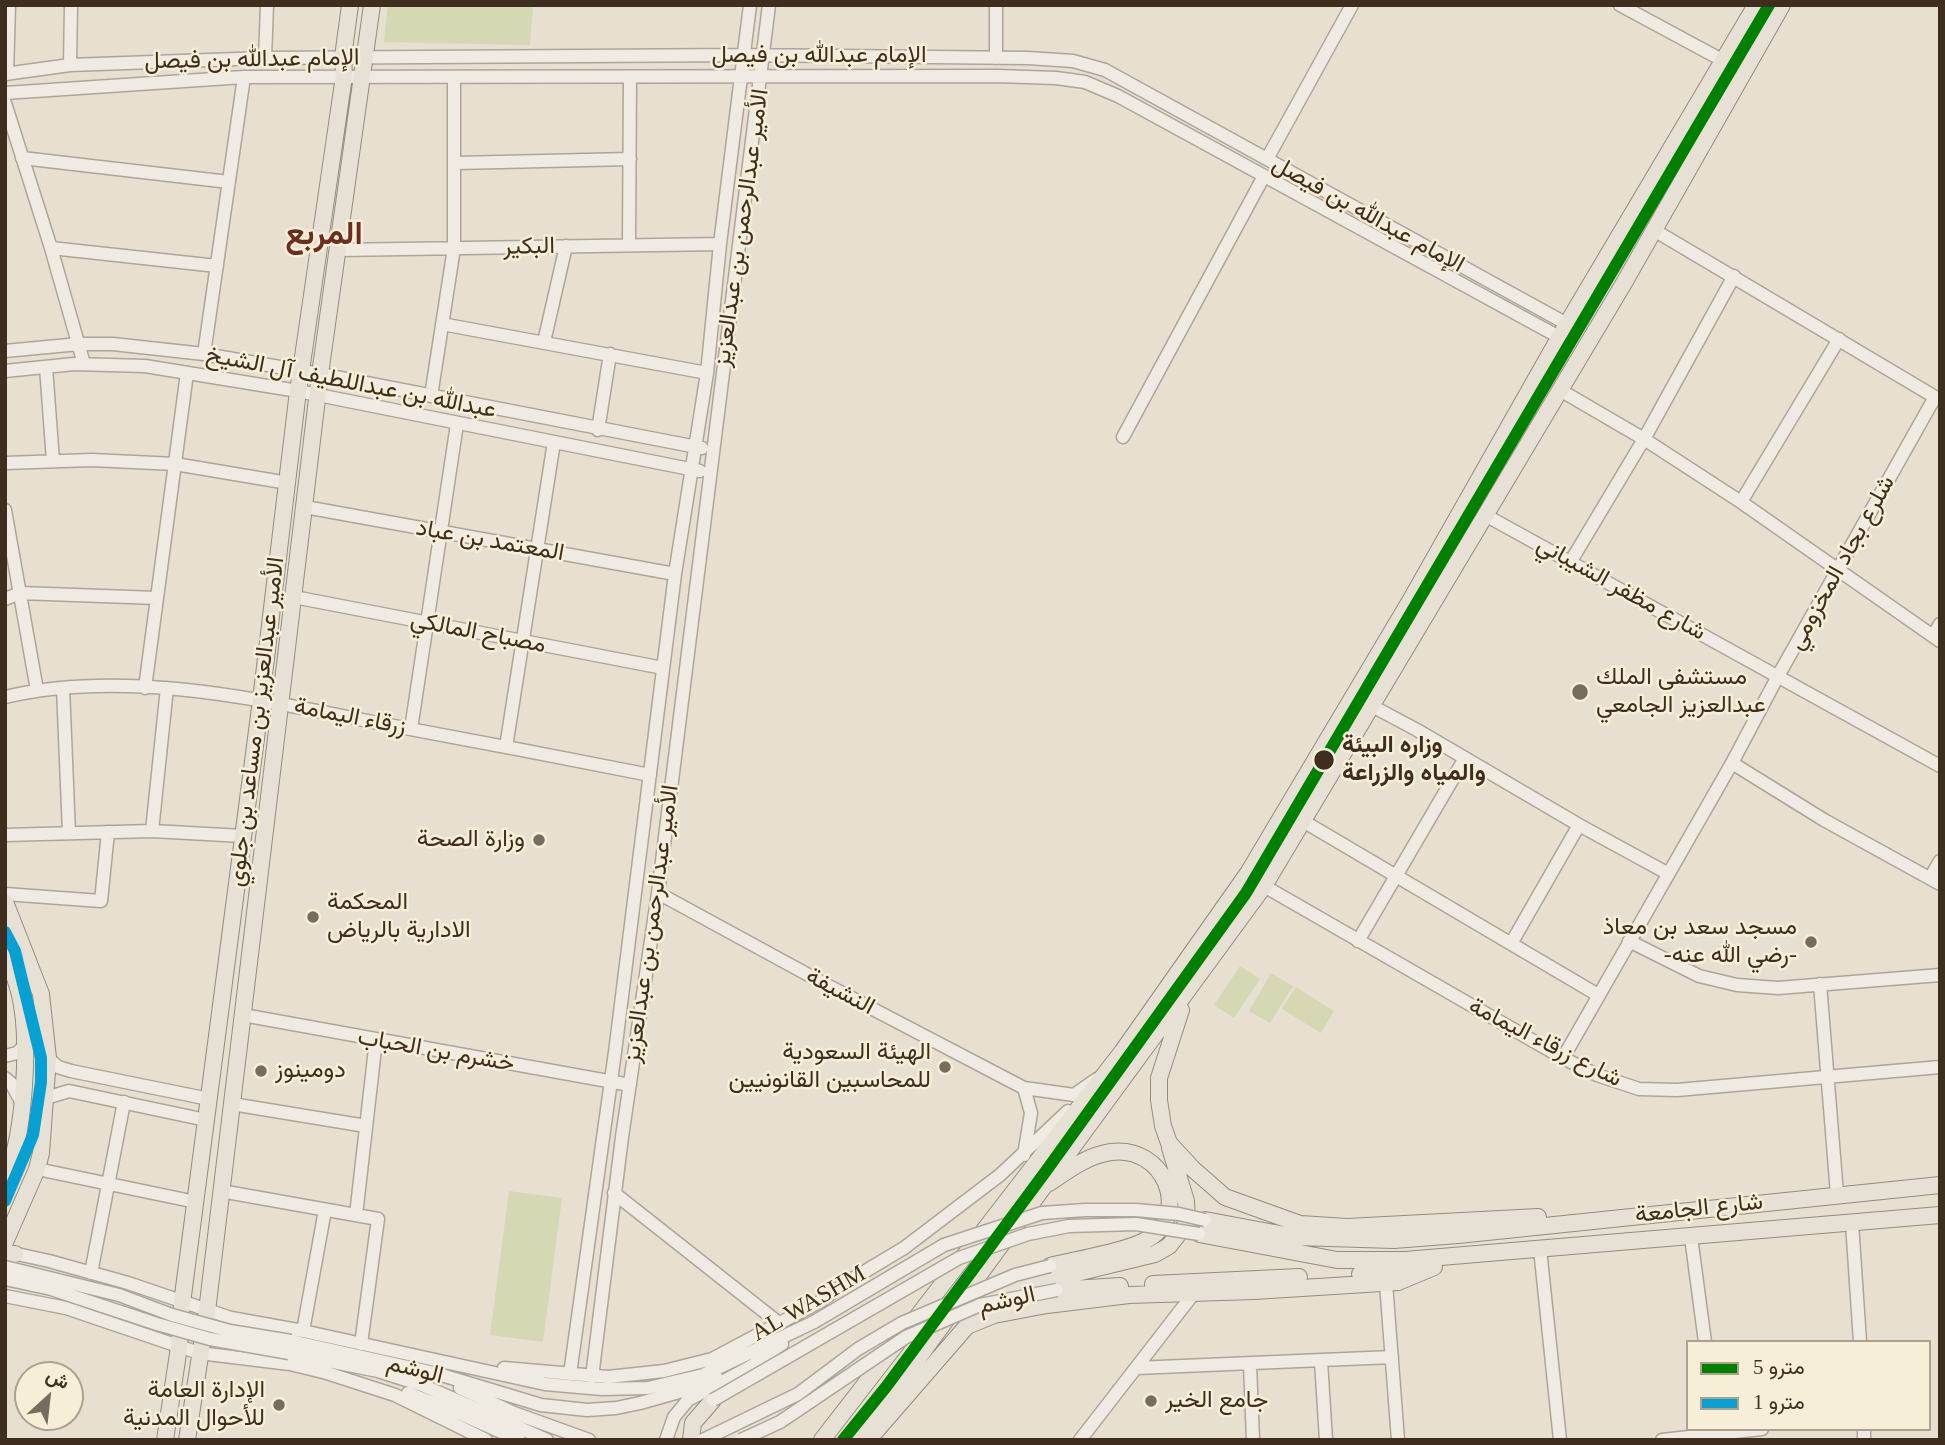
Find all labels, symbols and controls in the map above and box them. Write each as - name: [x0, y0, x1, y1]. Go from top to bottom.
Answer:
- street label: الإمام عبدالله بن فيصل: [711, 42, 927, 70]
- street label: الإمام عبدالله بن فيصل: [144, 44, 360, 76]
- street label: الأمير عبدالرحمن بن عبدالعزيز: [708, 87, 776, 369]
- street label: الإمام عبدالله بن فيصل: [1267, 150, 1469, 280]
- district label: المربع: [285, 217, 363, 255]
- street label: البكير: [503, 232, 555, 262]
- street label: عبدالله بن عبداللطيف آل الشيخ: [204, 341, 498, 425]
- street label: شلرع بجاد المخزومي: [1782, 471, 1902, 655]
- street label: المعتمد بن عباد: [414, 514, 566, 568]
- street label: شارع مظفر الشيباني: [1531, 531, 1711, 647]
- street label: الأمير عبدالعزيز بن مساعد بن جلوي: [222, 555, 292, 889]
- street label: مصباح المالكي: [408, 606, 548, 660]
- place label: مستشفى الملك عبدالعزيز الجامعي: [1596, 664, 1766, 720]
- marker: مستشفى الملك عبدالعزيز الجامعي: [1570, 682, 1590, 702]
- street label: زرقاء اليمامة: [291, 692, 409, 742]
- place label: وزاره البيئة والمياه والزراعة: [1342, 732, 1486, 788]
- marker: وزاره البيئة والمياه والزراعة: [1312, 748, 1336, 772]
- street label: الأمير عبدالرحمن بن عبدالعزيز: [618, 783, 686, 1065]
- place label: وزارة الصحة: [417, 826, 525, 854]
- marker: وزارة الصحة: [531, 832, 547, 848]
- place label: المحكمة الادارية بالرياض: [327, 889, 471, 945]
- marker: المحكمة الادارية بالرياض: [305, 909, 321, 925]
- place label: مسجد سعد بن معاذ -رضي الله عنه-: [1603, 914, 1797, 970]
- marker: مسجد سعد بن معاذ -رضي الله عنه-: [1803, 934, 1819, 950]
- street label: النشيفة: [801, 962, 879, 1022]
- street label: شارع زرقاء اليمامة: [1464, 992, 1626, 1094]
- street label: خشرم بن الحباب: [355, 1023, 517, 1079]
- place label: الهيئة السعودية للمحاسبين القانونيين: [729, 1039, 931, 1095]
- place label: دومينوز: [275, 1057, 346, 1085]
- marker: الهيئة السعودية للمحاسبين القانونيين: [937, 1059, 953, 1075]
- marker: دومينوز: [253, 1063, 269, 1079]
- street label: شارع الجامعة: [1634, 1188, 1764, 1230]
- street label: AL WASHM: [747, 1260, 871, 1348]
- street label: الوشم: [976, 1281, 1038, 1321]
- legend: [1686, 1340, 1931, 1431]
- street label: الوشم: [384, 1349, 446, 1391]
- text: مترو 5: [1753, 1355, 1805, 1379]
- north arrow: [14, 1361, 84, 1431]
- text: ش: [43, 1364, 73, 1393]
- place label: الإدارة العامة للأحوال المدنية: [123, 1377, 265, 1433]
- place label: جامع الخير: [1165, 1387, 1268, 1415]
- text: مترو 1: [1753, 1390, 1805, 1414]
- marker: جامع الخير: [1143, 1393, 1159, 1409]
- marker: الإدارة العامة للأحوال المدنية: [271, 1397, 287, 1413]

